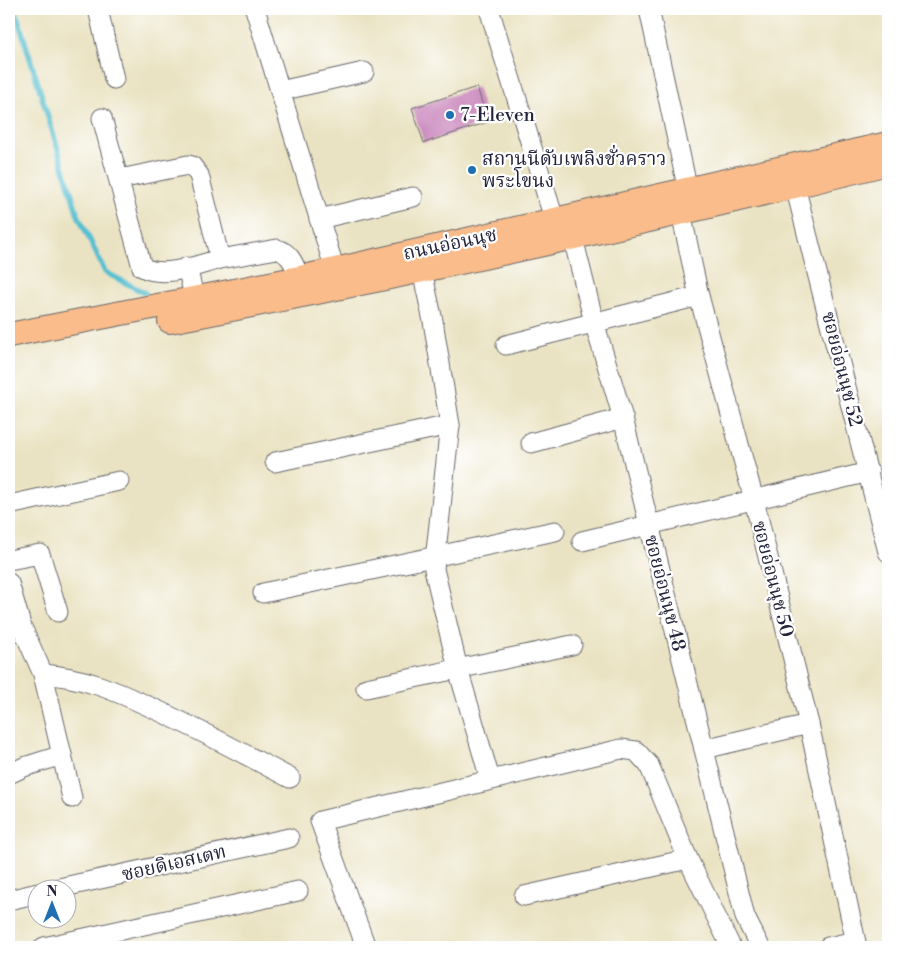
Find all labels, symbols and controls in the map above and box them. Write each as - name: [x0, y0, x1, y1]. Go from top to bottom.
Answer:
- place label: 7-Eleven: [460, 103, 535, 127]
- marker: 7-Eleven: [444, 109, 456, 121]
- place label: สถานนีดับเพลิงชั่วคราว พระโขนง: [482, 144, 666, 193]
- marker: สถานนีดับเพลิงชั่วคราว พระโขนง: [466, 164, 478, 176]
- street label: ถนนอ่อนนุช: [401, 222, 499, 266]
- street label: ซอยอ่อนนุช 52: [816, 309, 868, 429]
- street label: ซอยอ่อนนุช 50: [747, 518, 799, 640]
- street label: ซอยอ่อนนุช 48: [639, 532, 691, 654]
- street label: ซอยดิเอสเตท: [120, 839, 228, 887]
- north arrow: [28, 878, 78, 928]
- text: N: [46, 883, 58, 901]

